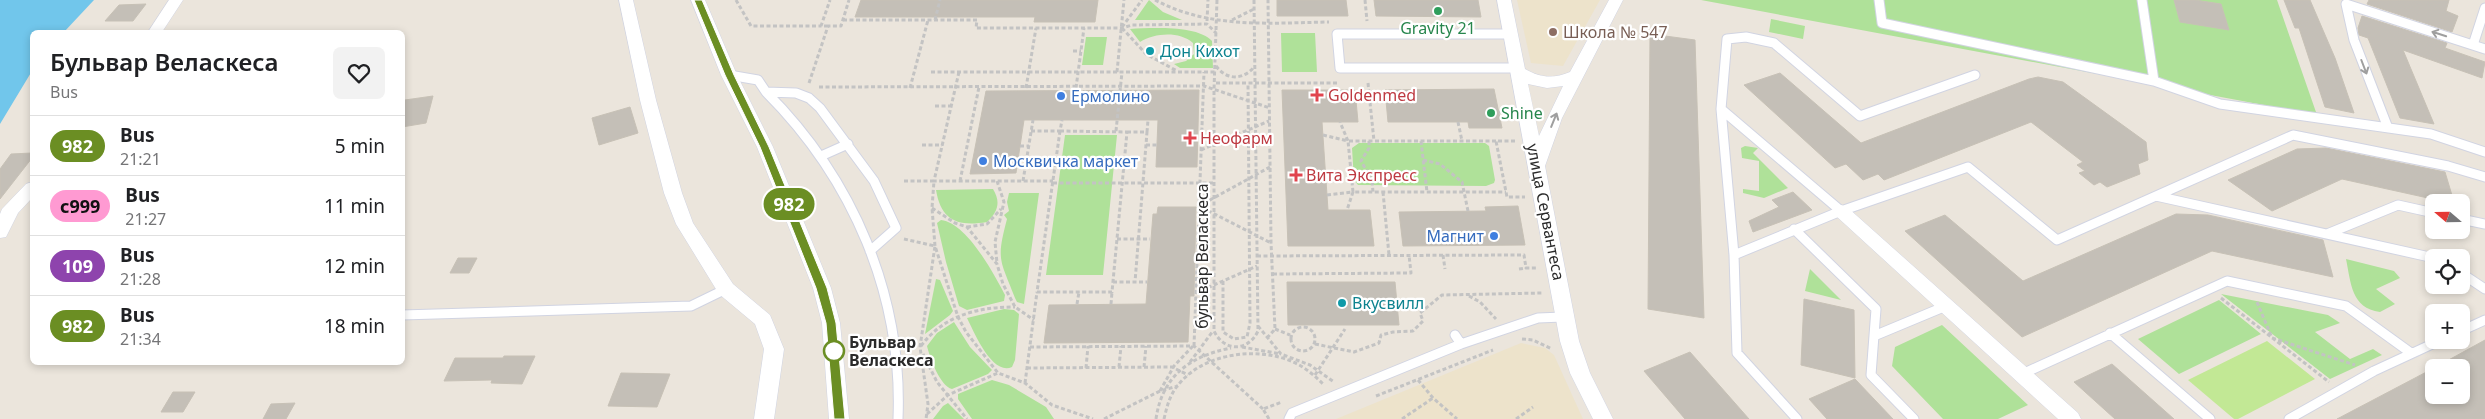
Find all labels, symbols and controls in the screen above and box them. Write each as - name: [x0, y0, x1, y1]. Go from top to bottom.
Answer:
- marker: Gravity 21: [1432, 5, 1444, 17]
- place label: Gravity 21: [1400, 17, 1476, 39]
- place label: Школа № 547: [1563, 21, 1668, 43]
- marker: Школа № 547: [1547, 26, 1559, 38]
- one-way arrow: [2431, 29, 2447, 39]
- place label: Дон Кихот: [1160, 40, 1240, 62]
- text: Бульвар Веласкеса: [50, 45, 278, 78]
- marker: Дон Кихот: [1144, 45, 1156, 57]
- button: heart: [333, 47, 385, 99]
- one-way arrow: [2360, 58, 2369, 74]
- text: Bus: [50, 81, 78, 103]
- place label: Goldenmed: [1328, 84, 1416, 106]
- place label: Ермолино: [1071, 85, 1150, 107]
- marker: Goldenmed: [1310, 88, 1324, 102]
- marker: Ермолино: [1055, 90, 1067, 102]
- place label: Shine: [1501, 102, 1543, 124]
- marker: Shine: [1485, 107, 1497, 119]
- one-way arrow: [1549, 113, 1559, 128]
- text: Bus: [120, 122, 155, 148]
- place label: Неофарм: [1200, 127, 1273, 149]
- marker: Неофарм: [1184, 132, 1196, 144]
- text: 5 min: [335, 133, 385, 159]
- text: 982: [62, 134, 93, 158]
- street label: улица Сервантеса: [1522, 142, 1570, 282]
- text: 21:21: [120, 148, 161, 170]
- place label: Москвичка маркет: [993, 150, 1139, 172]
- marker: Москвичка маркет: [977, 155, 989, 167]
- place label: Вита Экспресс: [1306, 164, 1417, 186]
- marker: Вита Экспресс: [1290, 169, 1302, 181]
- text: Bus: [125, 182, 160, 208]
- street label: бульвар Веласкеса: [1191, 183, 1213, 329]
- line badge: 982: [760, 188, 818, 220]
- text: 982: [774, 192, 804, 216]
- text: 11 min: [324, 193, 385, 219]
- text: с999: [60, 194, 100, 218]
- north arrow: [2425, 194, 2470, 239]
- map controls: [2425, 194, 2470, 404]
- text: 21:27: [125, 208, 166, 230]
- place label: Магнит: [1426, 225, 1485, 247]
- marker: Магнит: [1488, 230, 1500, 242]
- text: Bus: [120, 242, 155, 268]
- button: locate: [2425, 249, 2470, 294]
- text: 12 min: [324, 253, 385, 279]
- text: 109: [62, 254, 93, 278]
- text: 21:28: [120, 268, 161, 290]
- place label: Вкусвилл: [1352, 292, 1424, 314]
- marker: Вкусвилл: [1336, 297, 1348, 309]
- text: Bus: [120, 302, 155, 328]
- button: +: [2425, 304, 2470, 349]
- text: 18 min: [324, 313, 385, 339]
- text: 982: [62, 314, 93, 338]
- text: 21:34: [120, 328, 161, 350]
- place label: Бульвар Веласкеса: [849, 331, 934, 371]
- marker: Бульвар Веласкеса: [823, 340, 845, 362]
- button: −: [2425, 359, 2470, 404]

